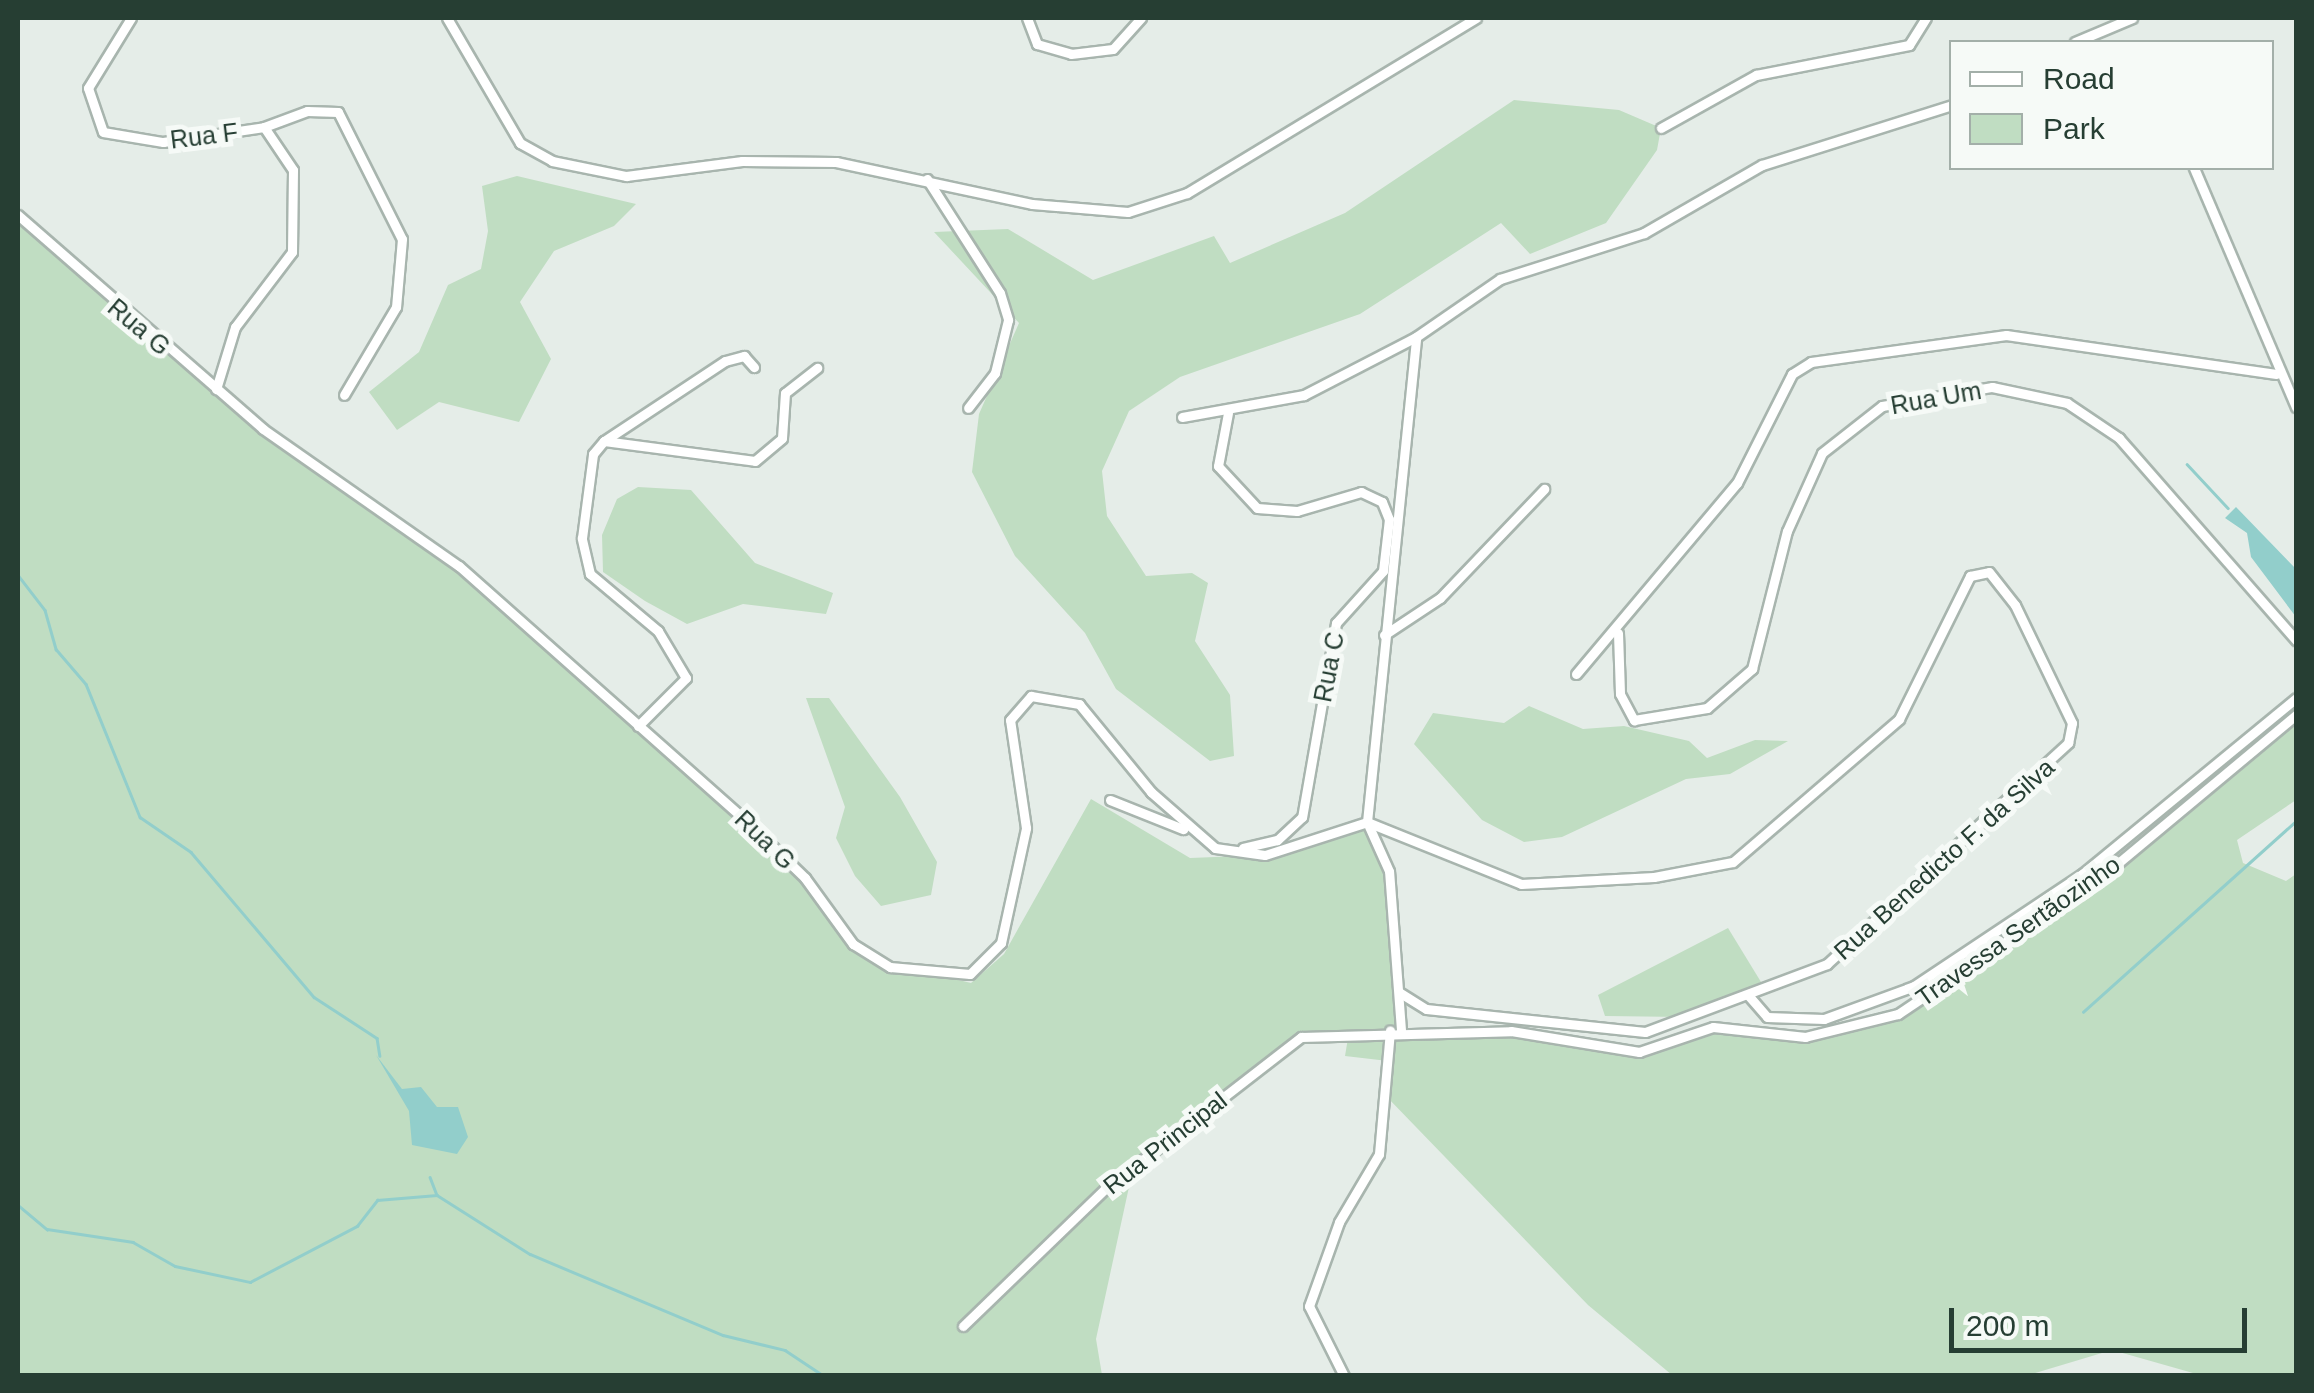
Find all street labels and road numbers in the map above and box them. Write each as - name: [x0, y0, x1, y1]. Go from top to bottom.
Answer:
- street label: Rua F: [168, 117, 240, 155]
- street label: Rua G: [102, 292, 176, 362]
- street label: Rua Um: [1888, 375, 1984, 421]
- street label: Rua C: [1308, 629, 1350, 705]
- street label: Rua Benedicto F. da Silva: [1828, 752, 2060, 966]
- street label: Rua G: [729, 804, 801, 876]
- street label: Travessa Sertãozinho: [1910, 849, 2126, 1013]
- street label: Rua Principal: [1097, 1085, 1233, 1201]

